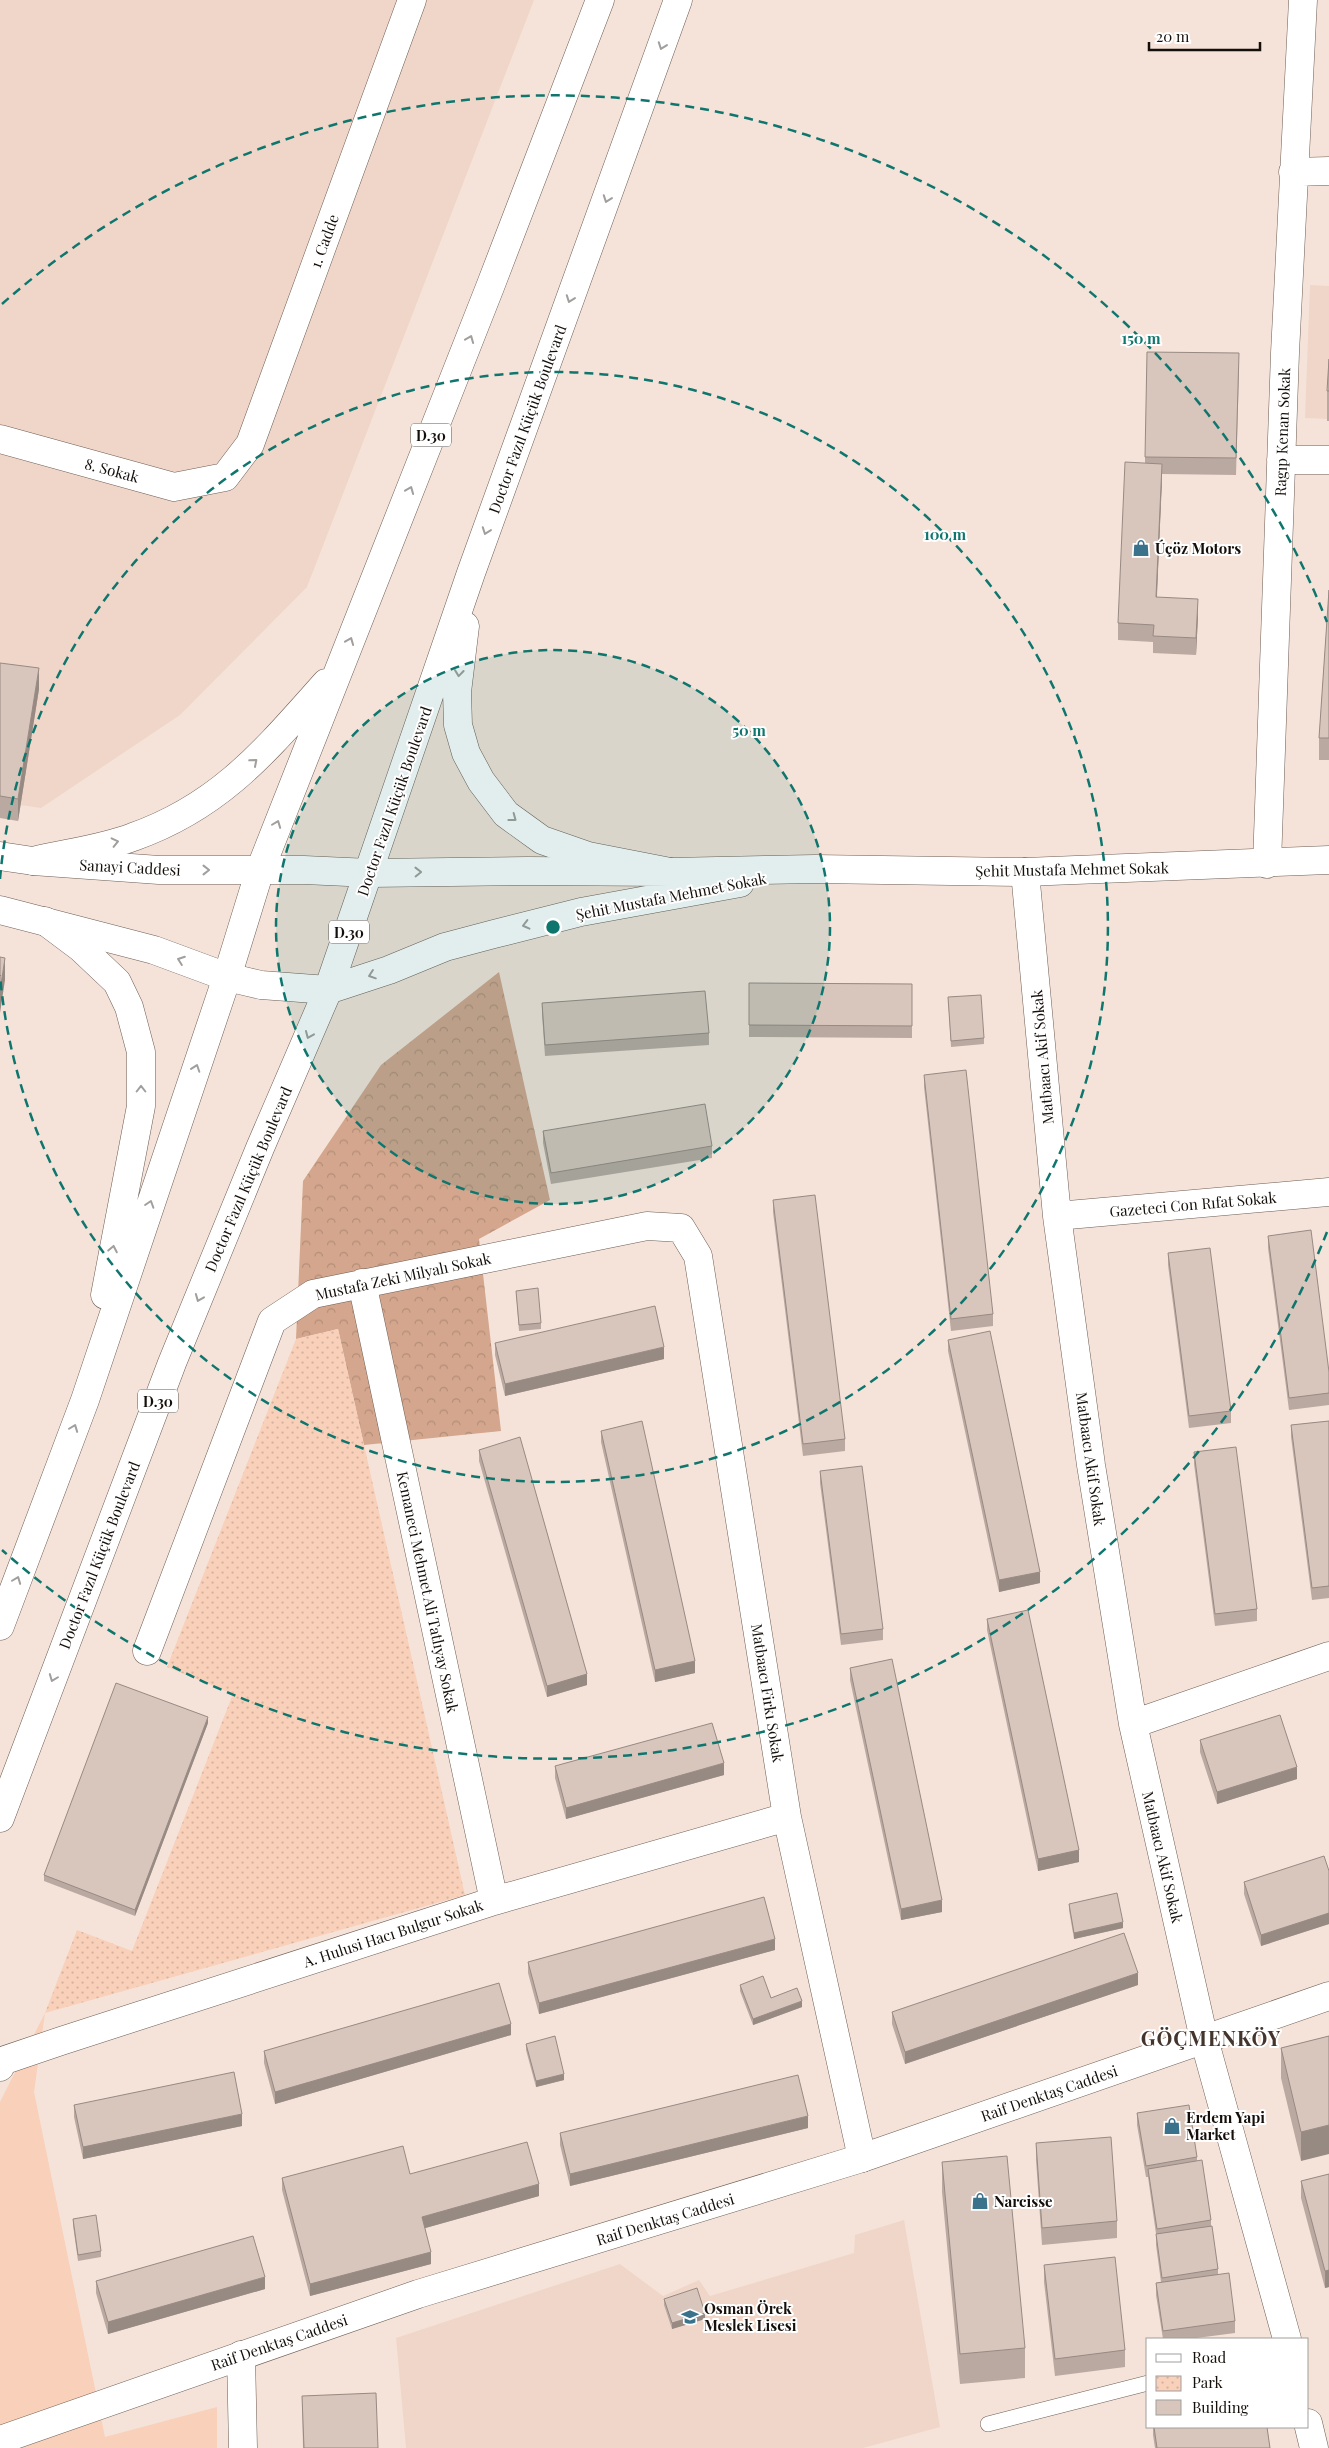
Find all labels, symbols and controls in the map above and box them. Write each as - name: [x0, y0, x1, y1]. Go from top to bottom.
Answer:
- scale bar: [1149, 20, 1260, 52]
- text: 20 m: [1156, 26, 1190, 46]
- one-way arrow: [658, 41, 668, 50]
- one-way arrow: [603, 194, 613, 202]
- street label: 1. Cadde: [305, 211, 343, 271]
- one-way arrow: [566, 294, 576, 303]
- street label: Doctor Fazıl Küçük Boulevard: [483, 322, 571, 516]
- text: 150 m: [1121, 328, 1161, 348]
- one-way arrow: [464, 335, 474, 343]
- street label: Ragıp Kenan Sokak: [1270, 367, 1294, 497]
- road number: D.30: [411, 424, 451, 446]
- street label: 8. Sokak: [83, 453, 142, 487]
- one-way arrow: [404, 486, 414, 494]
- text: 100 m: [924, 524, 967, 544]
- one-way arrow: [482, 526, 492, 534]
- shop icon: Úçöz Motors: [1131, 538, 1151, 558]
- place label: Úçöz Motors: [1155, 538, 1241, 558]
- one-way arrow: [344, 637, 354, 645]
- one-way arrow: [454, 669, 465, 677]
- street label: Doctor Fazıl Küçük Boulevard: [352, 703, 436, 899]
- text: 50 m: [732, 720, 766, 740]
- one-way arrow: [248, 759, 257, 768]
- one-way arrow: [507, 813, 516, 821]
- one-way arrow: [271, 820, 282, 829]
- one-way arrow: [110, 837, 119, 848]
- street label: Sanayi Caddesi: [79, 854, 182, 880]
- street label: Şehit Mustafa Mehmet Sokak: [975, 857, 1170, 881]
- one-way arrow: [202, 865, 210, 876]
- one-way arrow: [415, 867, 423, 877]
- street label: Şehit Mustafa Mehmet Sokak: [574, 868, 769, 924]
- centre of rings: [544, 918, 562, 936]
- one-way arrow: [522, 919, 531, 930]
- road number: D.30: [329, 920, 369, 944]
- one-way arrow: [177, 956, 186, 966]
- one-way arrow: [368, 970, 377, 980]
- street label: Matbaacı Akif Sokak: [1026, 988, 1058, 1125]
- one-way arrow: [305, 1030, 316, 1039]
- one-way arrow: [190, 1065, 200, 1073]
- street label: Doctor Fazıl Küçük Boulevard: [200, 1083, 296, 1275]
- one-way arrow: [136, 1085, 146, 1092]
- street label: Gazeteci Con Rıfat Sokak: [1109, 1187, 1278, 1221]
- one-way arrow: [144, 1201, 154, 1209]
- one-way arrow: [108, 1244, 118, 1253]
- street label: Mustafa Zeki Milyalı Sokak: [313, 1247, 493, 1304]
- one-way arrow: [195, 1293, 205, 1302]
- road number: D.30: [138, 1390, 178, 1412]
- street label: Matbaacı Akif Sokak: [1072, 1391, 1110, 1528]
- one-way arrow: [68, 1424, 78, 1433]
- street label: Doctor Fazıl Küçük Boulevard: [54, 1458, 144, 1652]
- street label: Kemaneci Mehmet Ali Tatlıyay Sokak: [393, 1469, 464, 1715]
- one-way arrow: [11, 1576, 21, 1585]
- street label: Matbaacı Firkı Sokak: [747, 1622, 789, 1765]
- one-way arrow: [49, 1673, 59, 1682]
- street label: Matbaacı Akif Sokak: [1138, 1789, 1188, 1926]
- street label: A. Hulusi Hacı Bulgur Sokak: [300, 1894, 486, 1972]
- district label: GÖÇMENKÖY: [1141, 2024, 1281, 2051]
- street label: Raif Denktaş Caddesi: [978, 2060, 1120, 2126]
- place label: Erdem Yapi Market: [1186, 2107, 1265, 2144]
- shop icon: Erdem Yapi Market: [1162, 2116, 1182, 2136]
- street label: Raif Denktaş Caddesi: [594, 2188, 737, 2249]
- shop icon: Narcisse: [970, 2191, 990, 2211]
- place label: Narcisse: [994, 2191, 1053, 2211]
- place label: Osman Örek Meslek Lisesi: [704, 2298, 797, 2335]
- school or university icon: Osman Örek Meslek Lisesi: [680, 2307, 700, 2327]
- street label: Raif Denktaş Caddesi: [208, 2309, 350, 2375]
- legend: [1146, 2338, 1309, 2428]
- text: Road: [1192, 2347, 1226, 2367]
- text: Park: [1192, 2372, 1224, 2392]
- text: Building: [1192, 2397, 1249, 2417]

